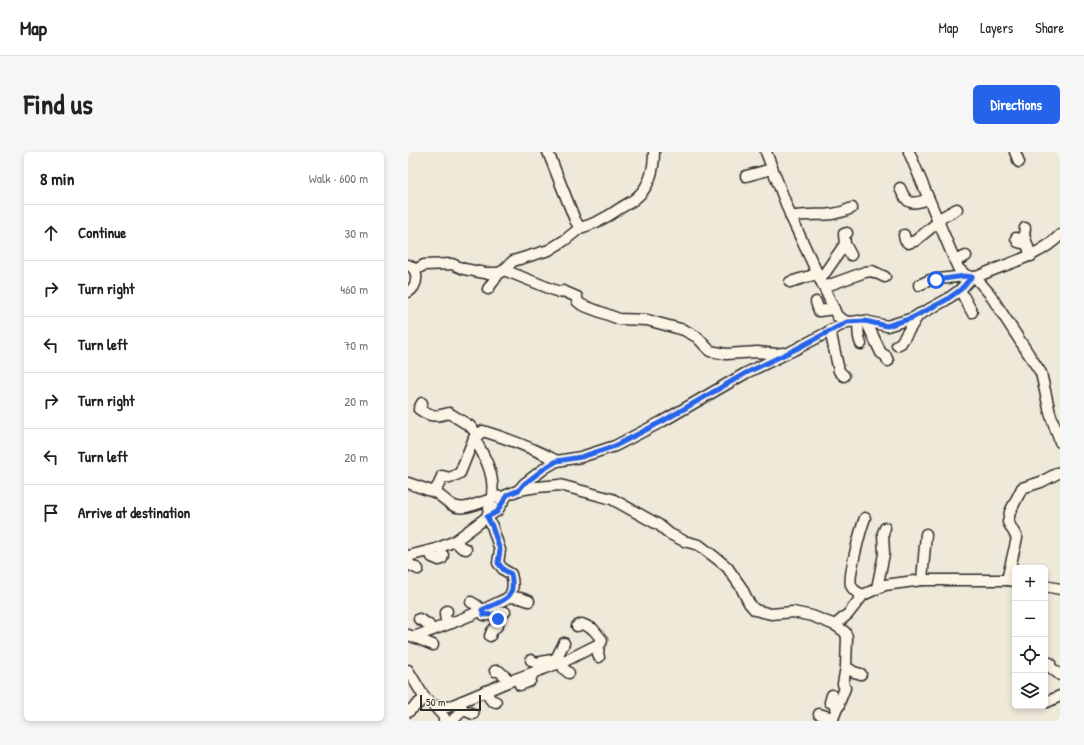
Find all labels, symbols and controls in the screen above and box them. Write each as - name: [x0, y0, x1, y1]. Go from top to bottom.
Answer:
- text: Map: [20, 15, 47, 41]
- text: Map: [938, 18, 958, 37]
- text: Layers: [980, 18, 1013, 37]
- text: Share: [1035, 18, 1064, 37]
- text: Find us: [24, 85, 93, 123]
- button: Directions: [973, 85, 1060, 124]
- text: 8 min: [40, 167, 74, 190]
- text: Walk · 600 m: [309, 169, 368, 187]
- icon: ahead: [40, 222, 62, 244]
- text: Continue: [78, 222, 126, 243]
- text: 30 m: [345, 224, 368, 242]
- route start: [927, 271, 945, 289]
- icon: right: [40, 278, 62, 300]
- text: Turn right: [78, 278, 134, 299]
- text: 460 m: [340, 280, 368, 298]
- icon: left: [40, 334, 62, 356]
- text: Turn left: [78, 334, 128, 355]
- text: 70 m: [344, 336, 368, 354]
- icon: right: [40, 390, 62, 412]
- text: Turn right: [78, 390, 134, 411]
- text: 20 m: [344, 392, 368, 410]
- icon: left: [40, 446, 62, 468]
- text: Turn left: [78, 446, 128, 467]
- text: 20 m: [344, 448, 368, 466]
- icon: arrive: [40, 502, 62, 524]
- text: Arrive at destination: [78, 502, 190, 523]
- map controls: [1012, 565, 1048, 709]
- button: +: [1012, 565, 1048, 601]
- button: −: [1012, 601, 1048, 637]
- route end: [489, 610, 507, 628]
- button: locate: [1012, 637, 1048, 673]
- button: layers: [1012, 673, 1048, 709]
- scale bar: [420, 693, 481, 712]
- text: 50 m: [426, 695, 446, 709]

